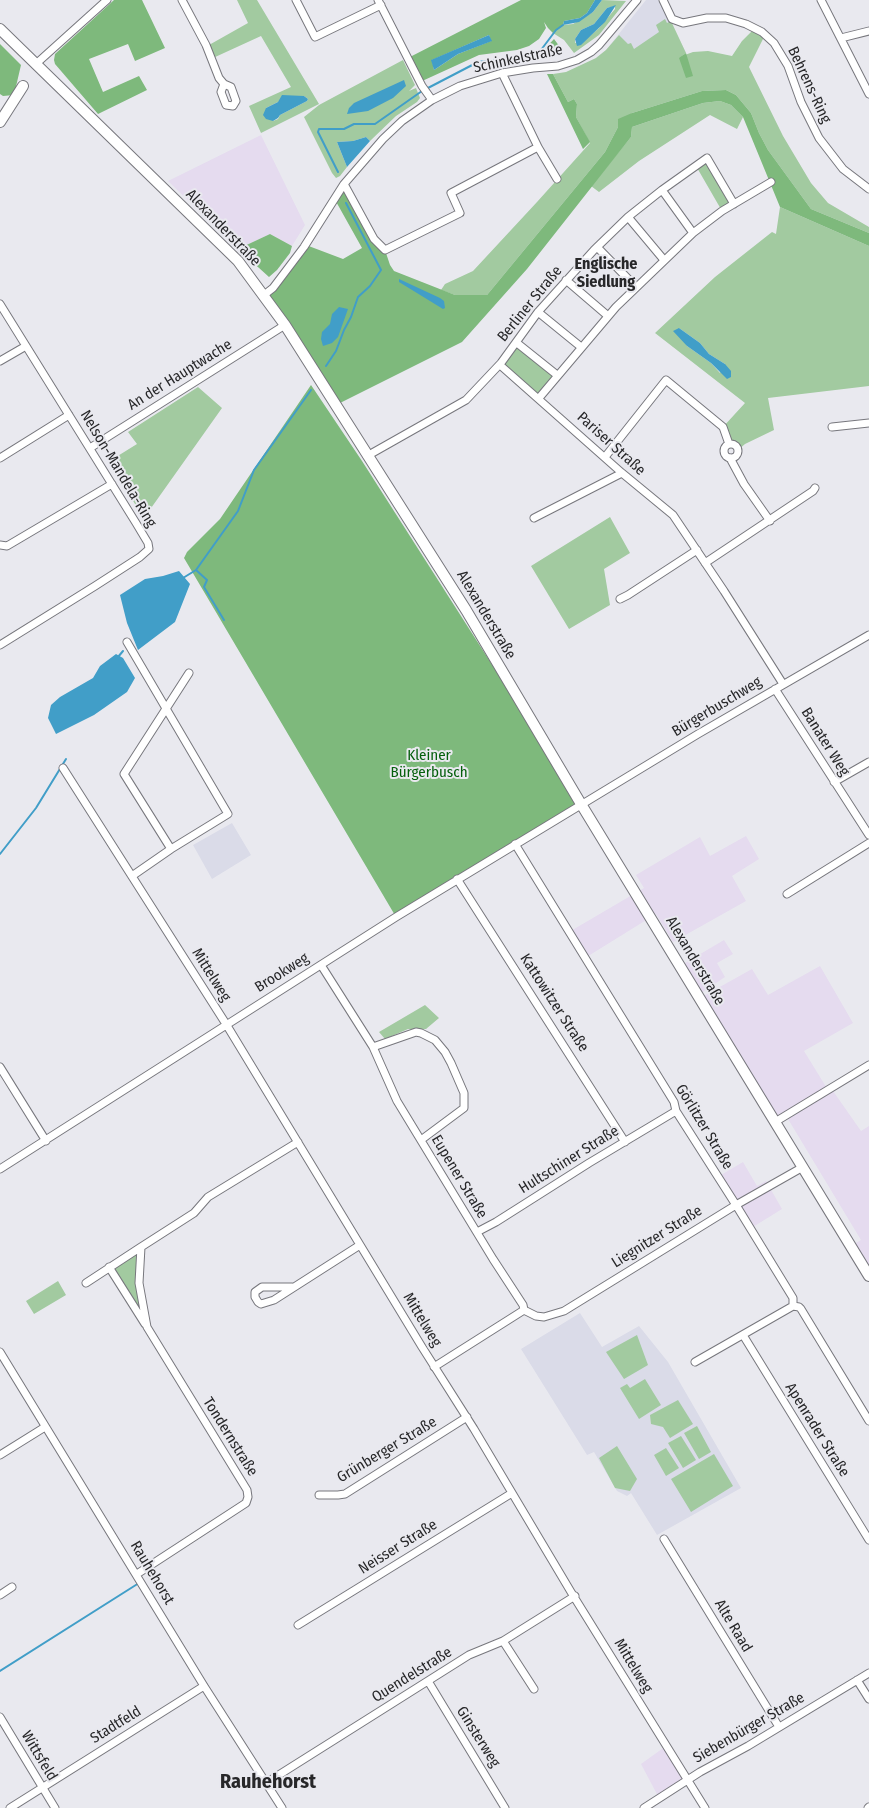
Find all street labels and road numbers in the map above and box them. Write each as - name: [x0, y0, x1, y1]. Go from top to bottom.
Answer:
- street label: Schinkelstraße: [472, 41, 564, 77]
- street label: Behrens-Ring: [783, 44, 835, 126]
- street label: Alexanderstraße: [182, 186, 264, 270]
- street label: Berliner Straße: [494, 262, 566, 346]
- street label: An der Hauptwache: [125, 336, 235, 414]
- street label: Nelson-Mandela-Ring: [76, 407, 160, 531]
- street label: Pariser Straße: [573, 409, 649, 479]
- street label: Alexanderstraße: [453, 568, 519, 662]
- street label: Bürgerbuschweg: [669, 673, 765, 741]
- street label: Banater Weg: [797, 704, 853, 780]
- street label: Alexanderstraße: [662, 914, 728, 1008]
- street label: Mittelweg: [188, 945, 234, 1005]
- street label: Brookweg: [252, 949, 312, 997]
- street label: Kattowitzer Straße: [516, 951, 592, 1055]
- street label: Görlitzer Straße: [671, 1081, 737, 1173]
- street label: Hultschiner Straße: [516, 1122, 622, 1198]
- street label: Eupener Straße: [427, 1132, 491, 1222]
- street label: Liegnitzer Straße: [608, 1202, 706, 1272]
- street label: Mittelweg: [399, 1290, 445, 1350]
- street label: Apenrader Straße: [781, 1380, 853, 1480]
- street label: Tondernstraße: [199, 1394, 261, 1480]
- street label: Grünberger Straße: [334, 1413, 440, 1487]
- street label: Neisser Straße: [355, 1516, 441, 1578]
- street label: Rauhehorst: [126, 1538, 178, 1608]
- street label: Alte Raad: [710, 1596, 756, 1656]
- street label: Mittelweg: [610, 1636, 656, 1696]
- street label: Quendelstraße: [369, 1643, 455, 1707]
- street label: Siebenbürger Straße: [690, 1689, 808, 1767]
- street label: Stadtfeld: [87, 1702, 145, 1748]
- street label: Ginsterweg: [452, 1703, 504, 1771]
- street label: Wittsfeld: [17, 1728, 61, 1784]

